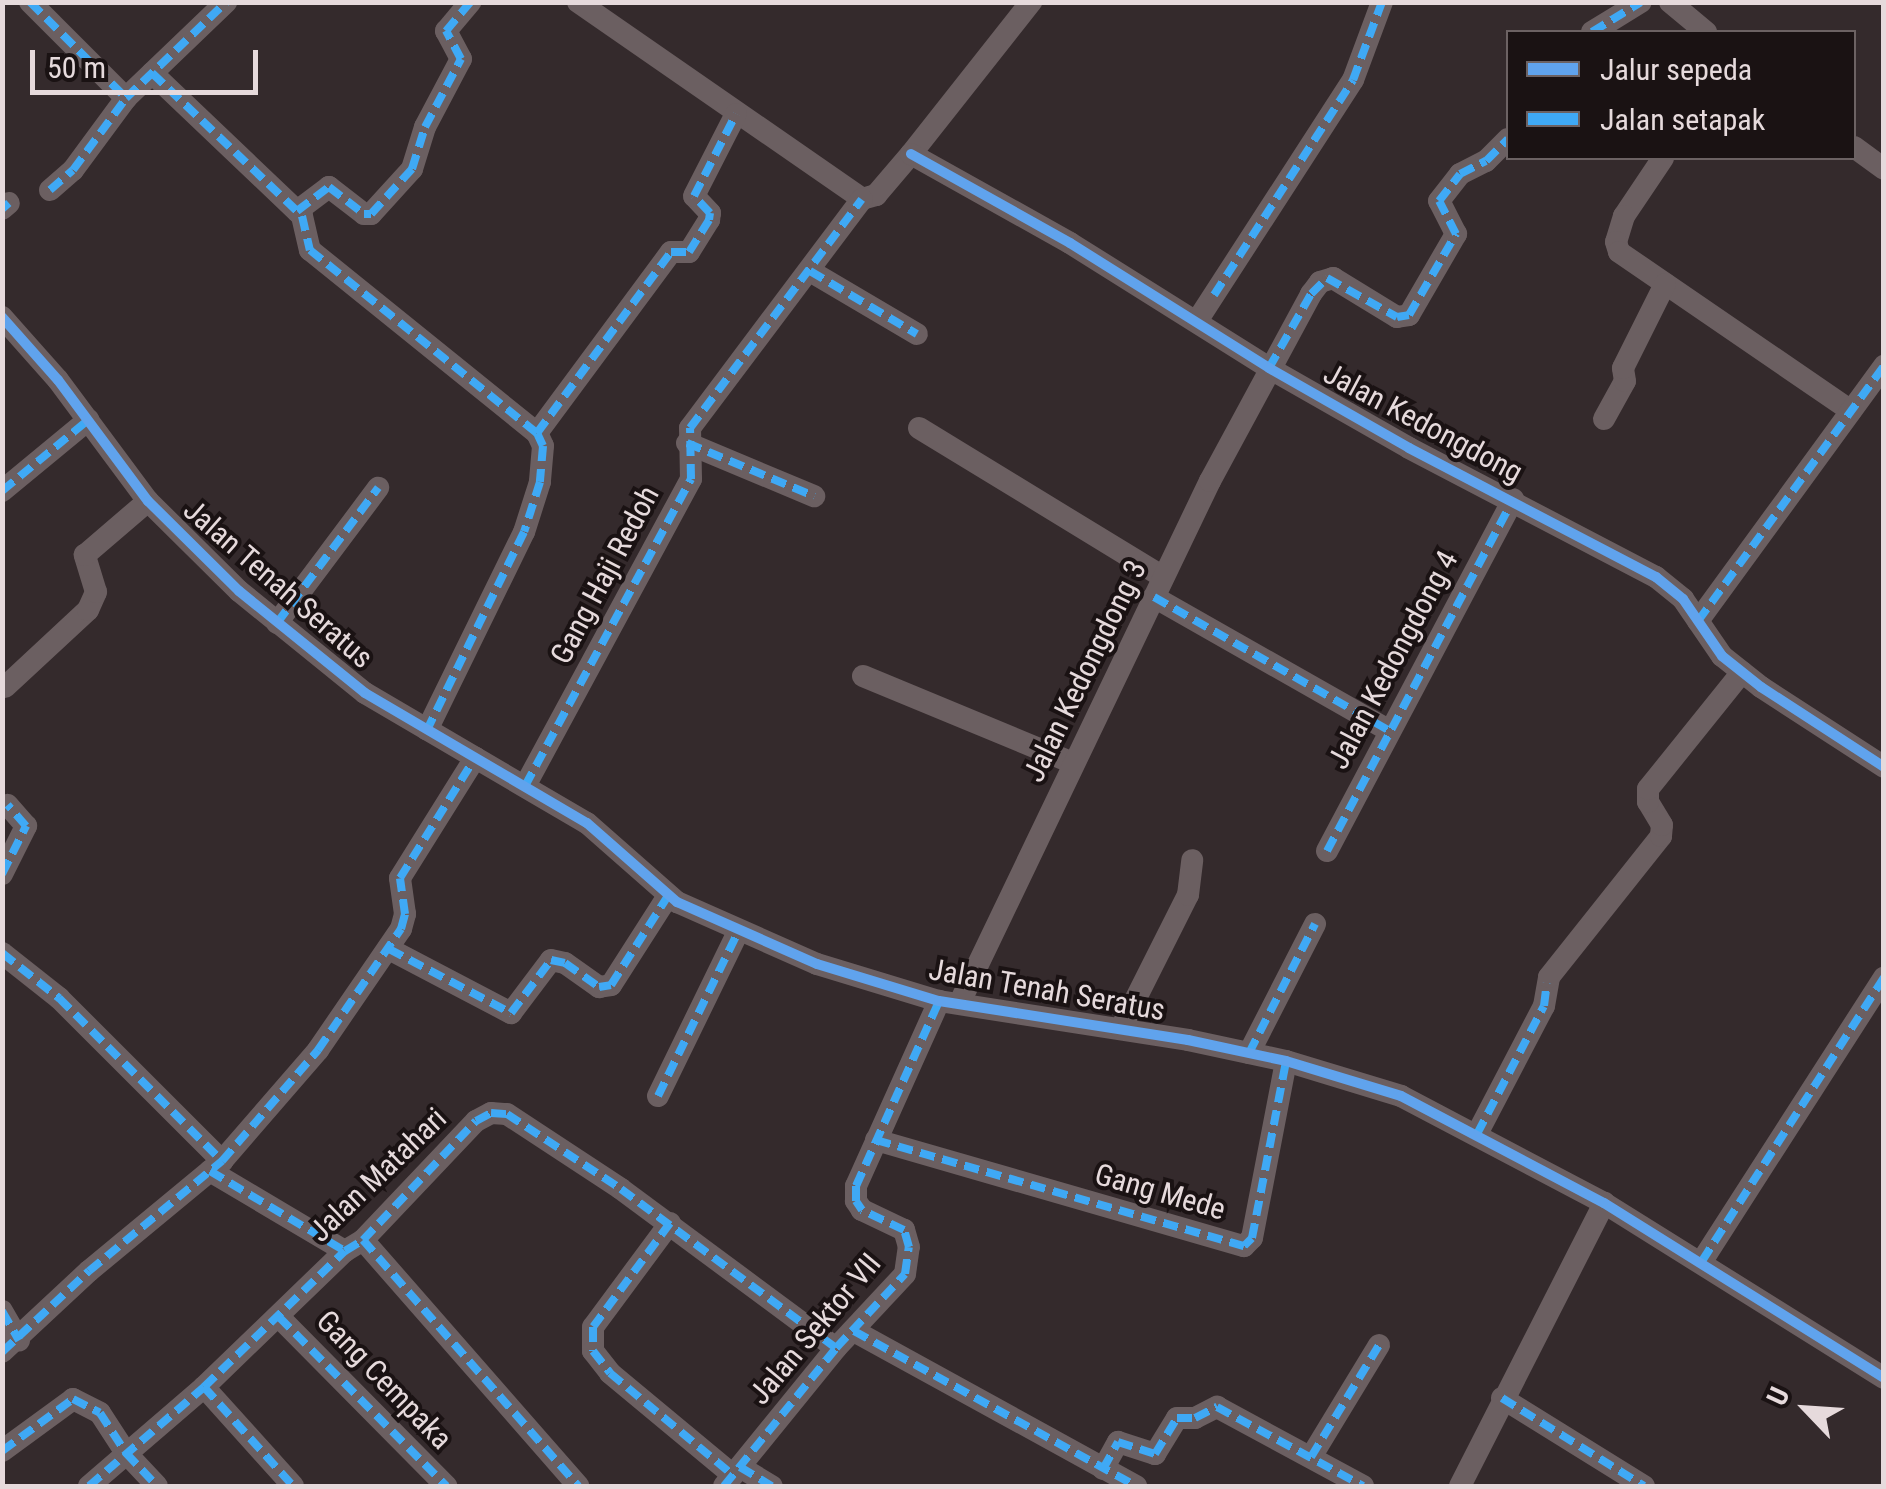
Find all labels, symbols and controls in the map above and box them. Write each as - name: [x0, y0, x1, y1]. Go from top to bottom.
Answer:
- scale bar: [35, 30, 262, 92]
- legend: [1506, 30, 1856, 160]
- text: 50 m: [47, 50, 106, 85]
- text: Jalur sepeda: [1600, 52, 1752, 87]
- text: Jalan setapak: [1600, 102, 1765, 137]
- street label: Jalan Kedongdong: [1317, 355, 1529, 491]
- street label: Gang Haji Redoh: [543, 480, 667, 670]
- street label: Jalan Tenah Seratus: [176, 492, 380, 676]
- street label: Jalan Kedongdong 4: [1320, 545, 1466, 775]
- street label: Jalan Kedongdong 3: [1016, 554, 1154, 788]
- street label: Jalan Tenah Seratus: [926, 951, 1168, 1029]
- street label: Jalan Matahari: [302, 1101, 454, 1249]
- street label: Gang Mede: [1091, 1156, 1229, 1228]
- street label: Jalan Sektor VII: [741, 1246, 889, 1412]
- street label: Gang Cempaka: [309, 1303, 459, 1457]
- north arrow: [1756, 1359, 1856, 1459]
- text: U: [1760, 1382, 1797, 1410]

